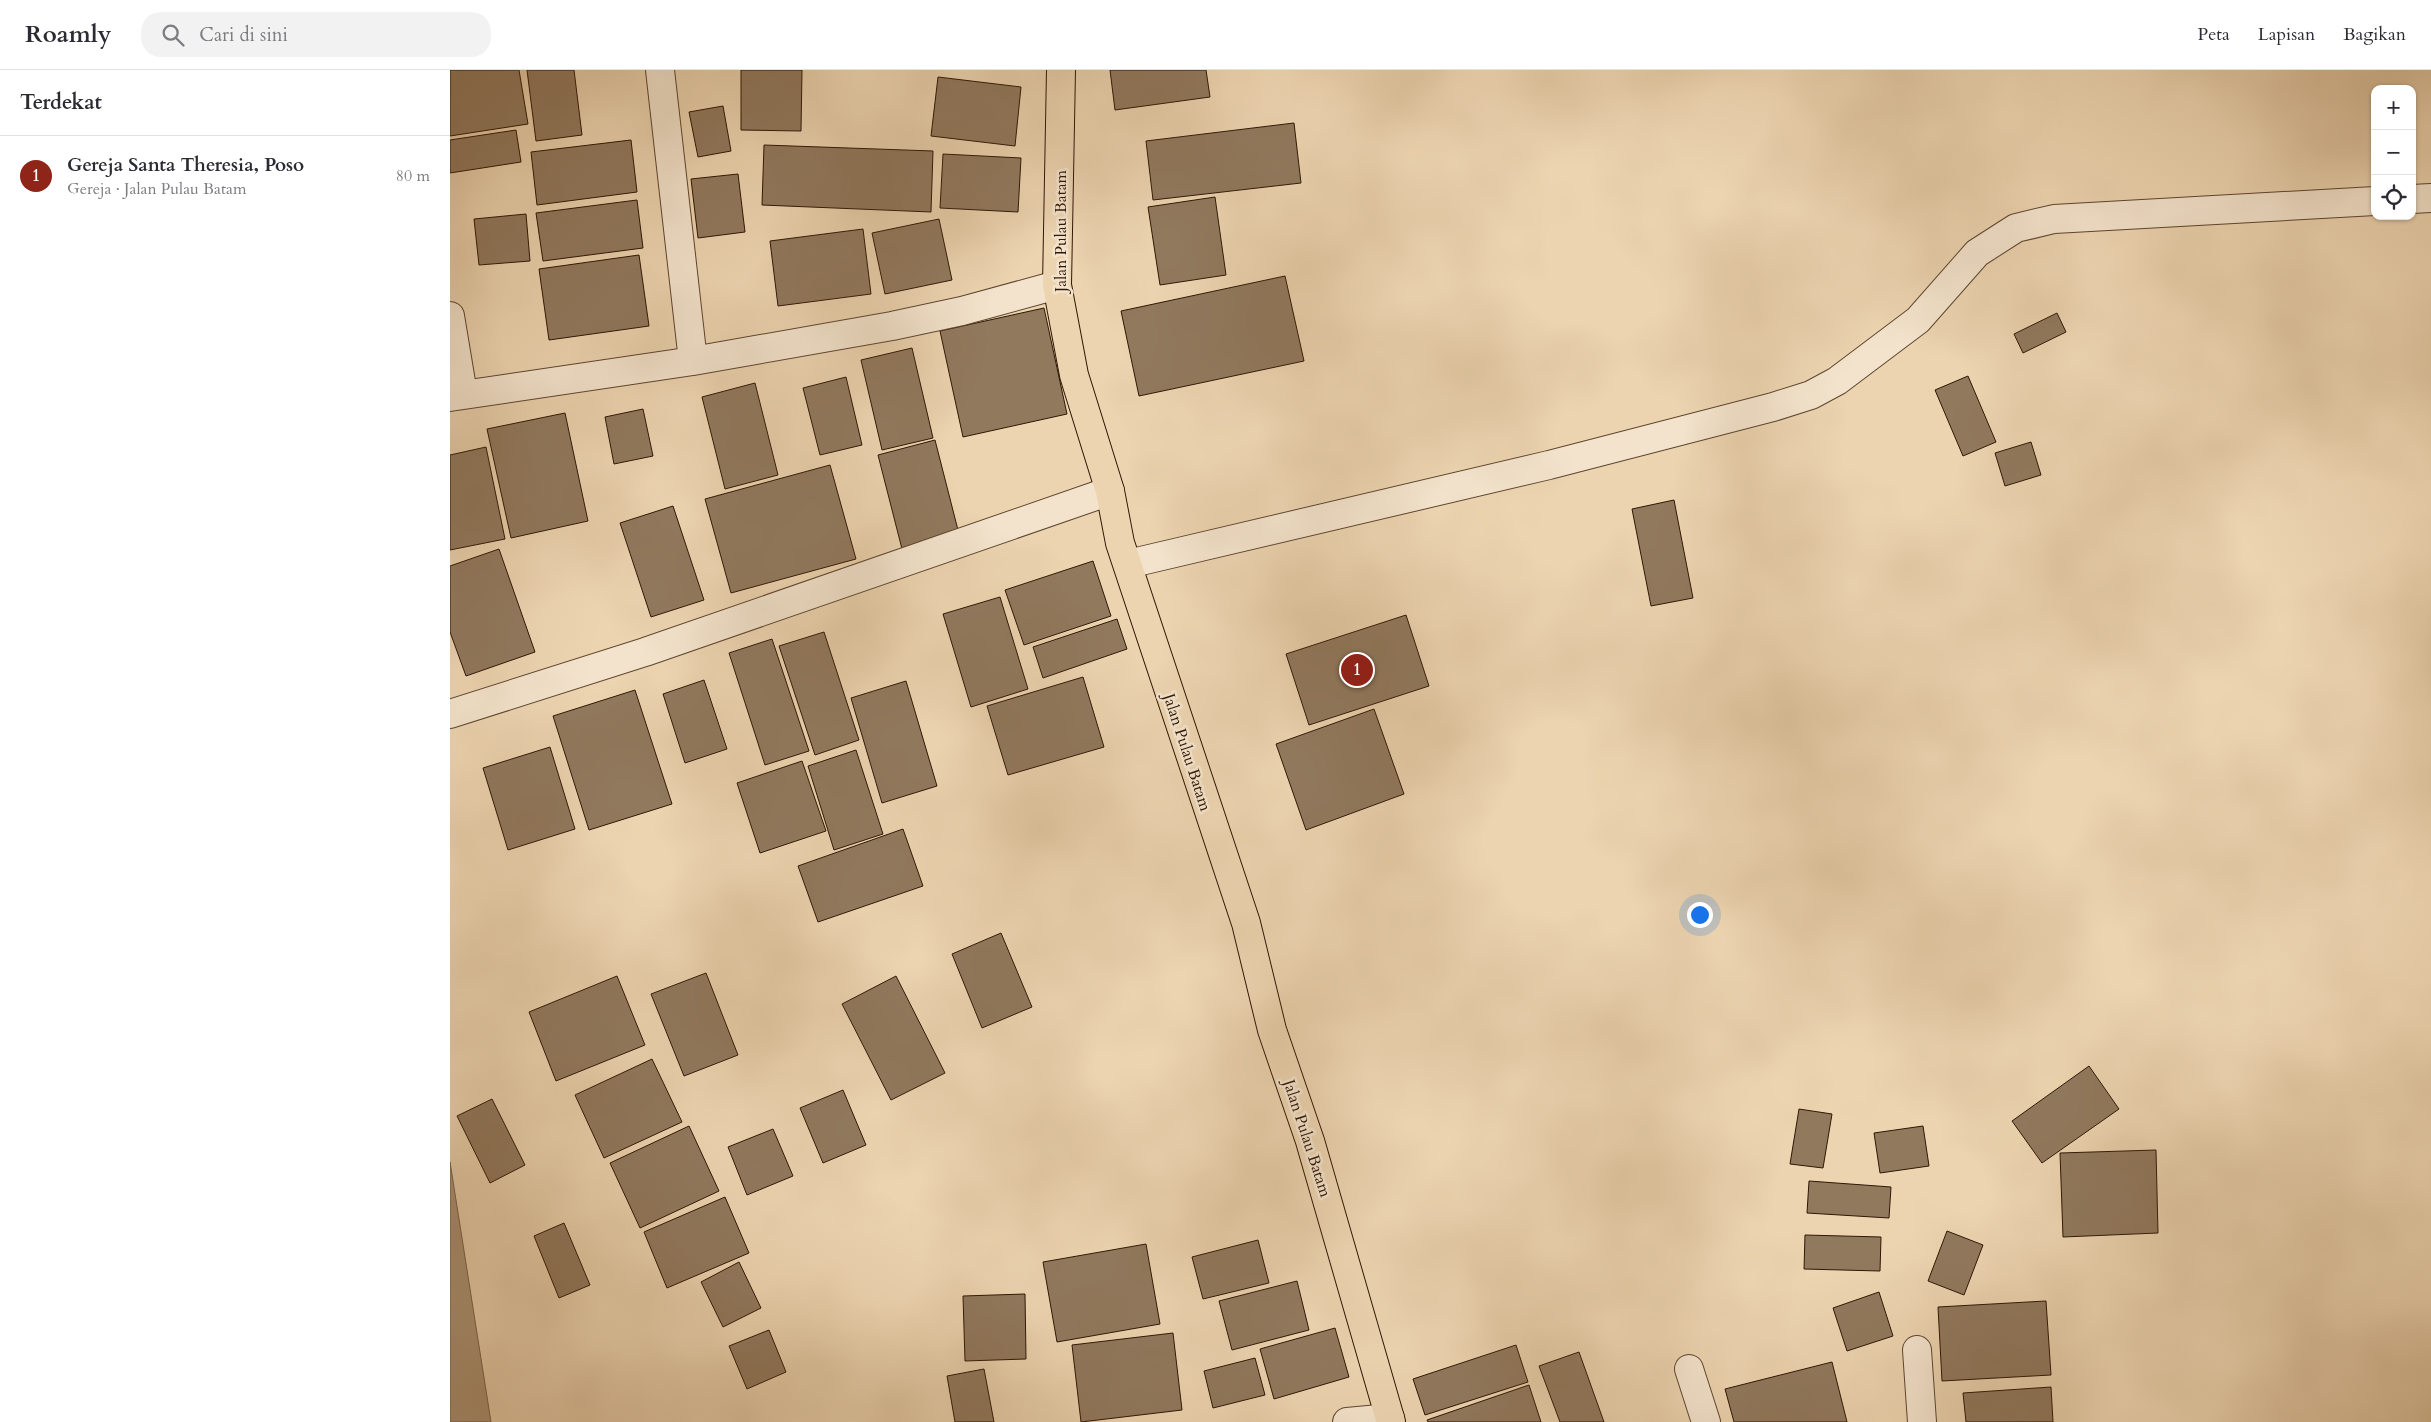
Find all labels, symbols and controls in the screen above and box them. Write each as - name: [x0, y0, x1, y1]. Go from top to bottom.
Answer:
- search box: [141, 12, 491, 57]
- text: Roamly: [25, 18, 111, 51]
- icon: search: [159, 21, 187, 49]
- text: Cari di sini: [199, 22, 288, 48]
- text: Peta: [2198, 22, 2230, 47]
- text: Lapisan: [2258, 22, 2315, 47]
- text: Bagikan: [2343, 22, 2406, 47]
- map controls: [2371, 85, 2416, 220]
- button: +: [2371, 85, 2416, 130]
- text: Terdekat: [20, 88, 102, 117]
- button: −: [2371, 130, 2416, 175]
- text: Gereja Santa Theresia, Poso: [67, 152, 304, 178]
- text: 1: [32, 165, 40, 187]
- text: 80 m: [396, 165, 430, 187]
- street label: Jalan Pulau Batam: [1050, 169, 1072, 294]
- button: locate: [2371, 175, 2416, 220]
- text: Gereja · Jalan Pulau Batam: [67, 178, 246, 200]
- pin: 1: [1341, 651, 1373, 689]
- street label: Jalan Pulau Batam: [1157, 689, 1217, 814]
- your location: [1687, 902, 1713, 928]
- street label: Jalan Pulau Batam: [1277, 1075, 1337, 1200]

